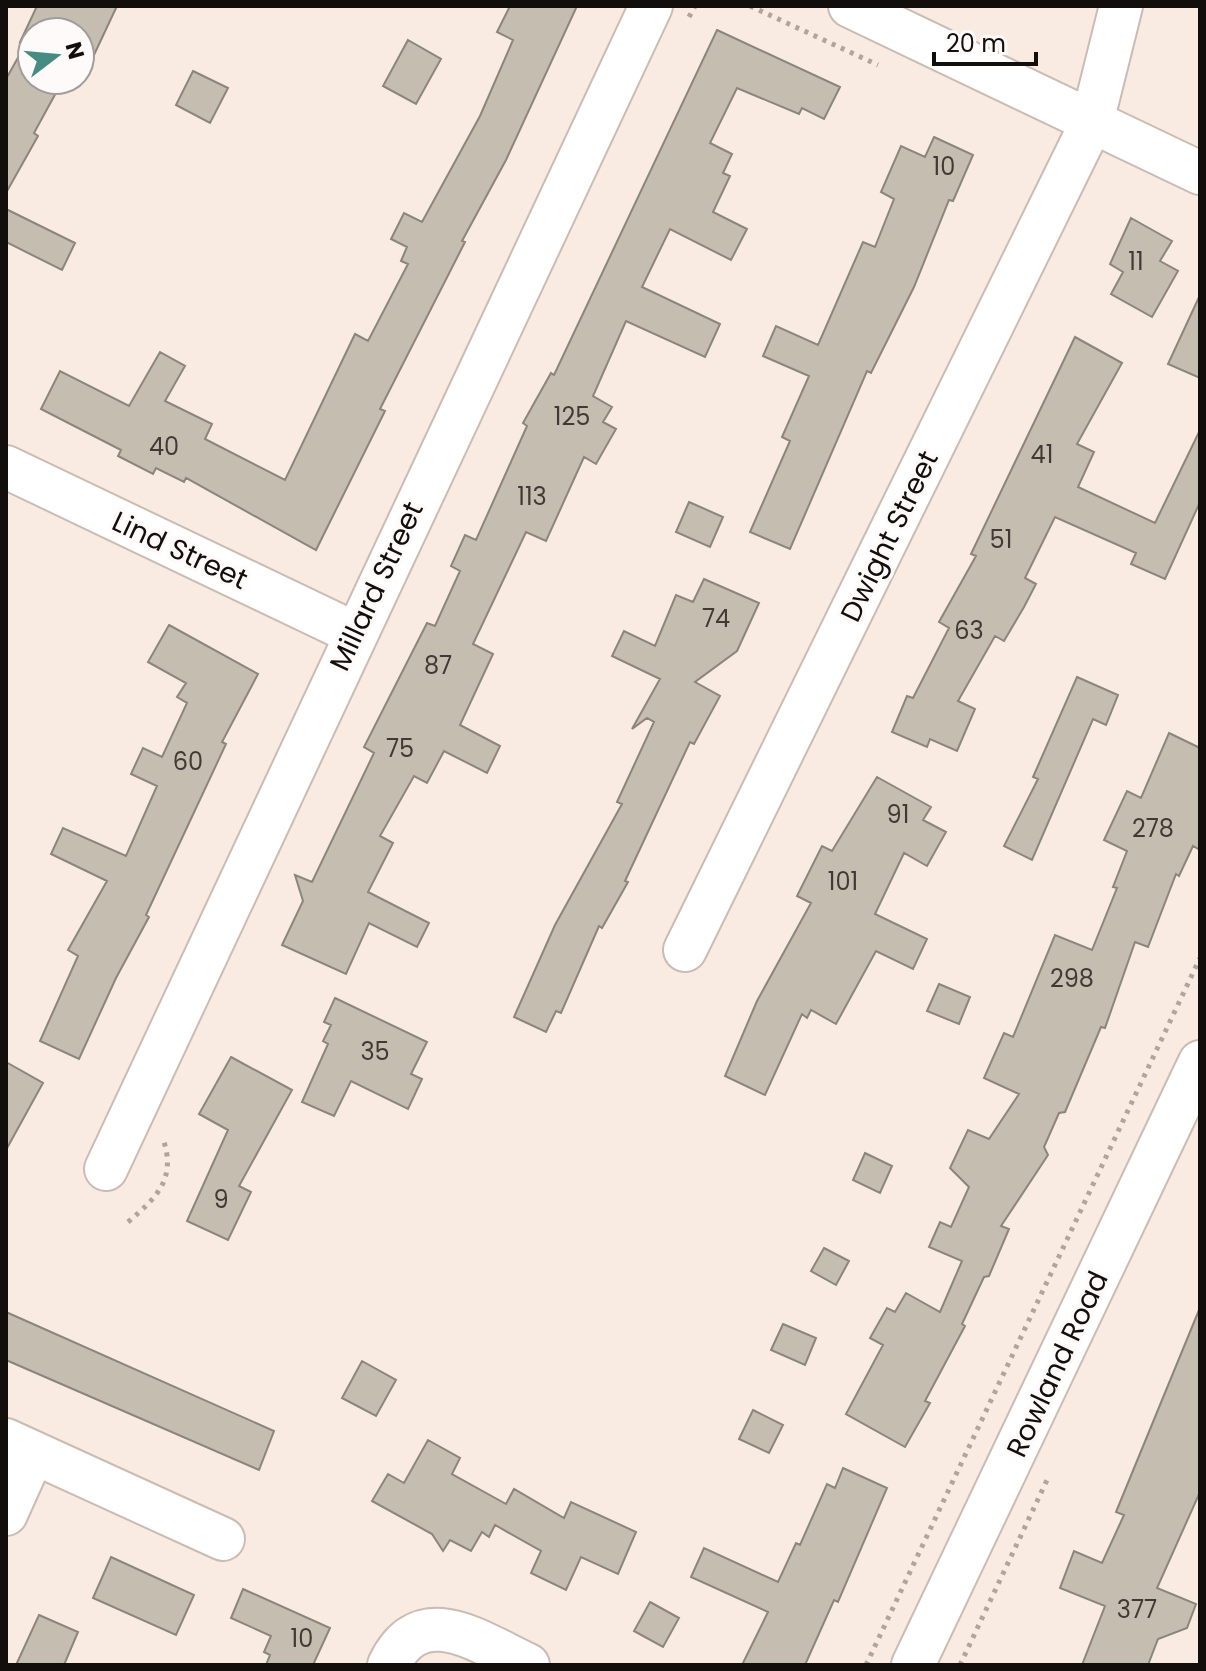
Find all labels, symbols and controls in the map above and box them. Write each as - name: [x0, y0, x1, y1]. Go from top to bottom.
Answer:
- north arrow: [16, 16, 96, 96]
- scale bar: [934, 16, 1036, 66]
- text: 20 m: [946, 27, 1006, 60]
- text: N: [58, 38, 92, 63]
- house number: 10: [933, 150, 955, 183]
- house number: 11: [1128, 245, 1144, 278]
- house number: 125: [554, 400, 590, 433]
- house number: 40: [149, 430, 179, 463]
- house number: 41: [1031, 438, 1053, 471]
- street label: Dwight Street: [831, 444, 948, 628]
- house number: 113: [517, 480, 547, 513]
- street label: Millard Street: [320, 495, 433, 677]
- street label: Lind Street: [106, 502, 254, 599]
- house number: 51: [990, 523, 1012, 556]
- house number: 74: [702, 602, 730, 635]
- house number: 63: [954, 614, 984, 647]
- house number: 87: [424, 649, 452, 682]
- house number: 75: [386, 732, 414, 765]
- house number: 60: [173, 745, 203, 778]
- house number: 91: [887, 798, 909, 831]
- house number: 278: [1132, 812, 1174, 845]
- house number: 101: [828, 865, 858, 898]
- house number: 298: [1050, 962, 1094, 995]
- house number: 35: [360, 1035, 390, 1068]
- house number: 9: [213, 1183, 229, 1216]
- street label: Rowland Road: [997, 1265, 1118, 1463]
- house number: 377: [1117, 1593, 1157, 1626]
- house number: 10: [291, 1622, 313, 1655]

